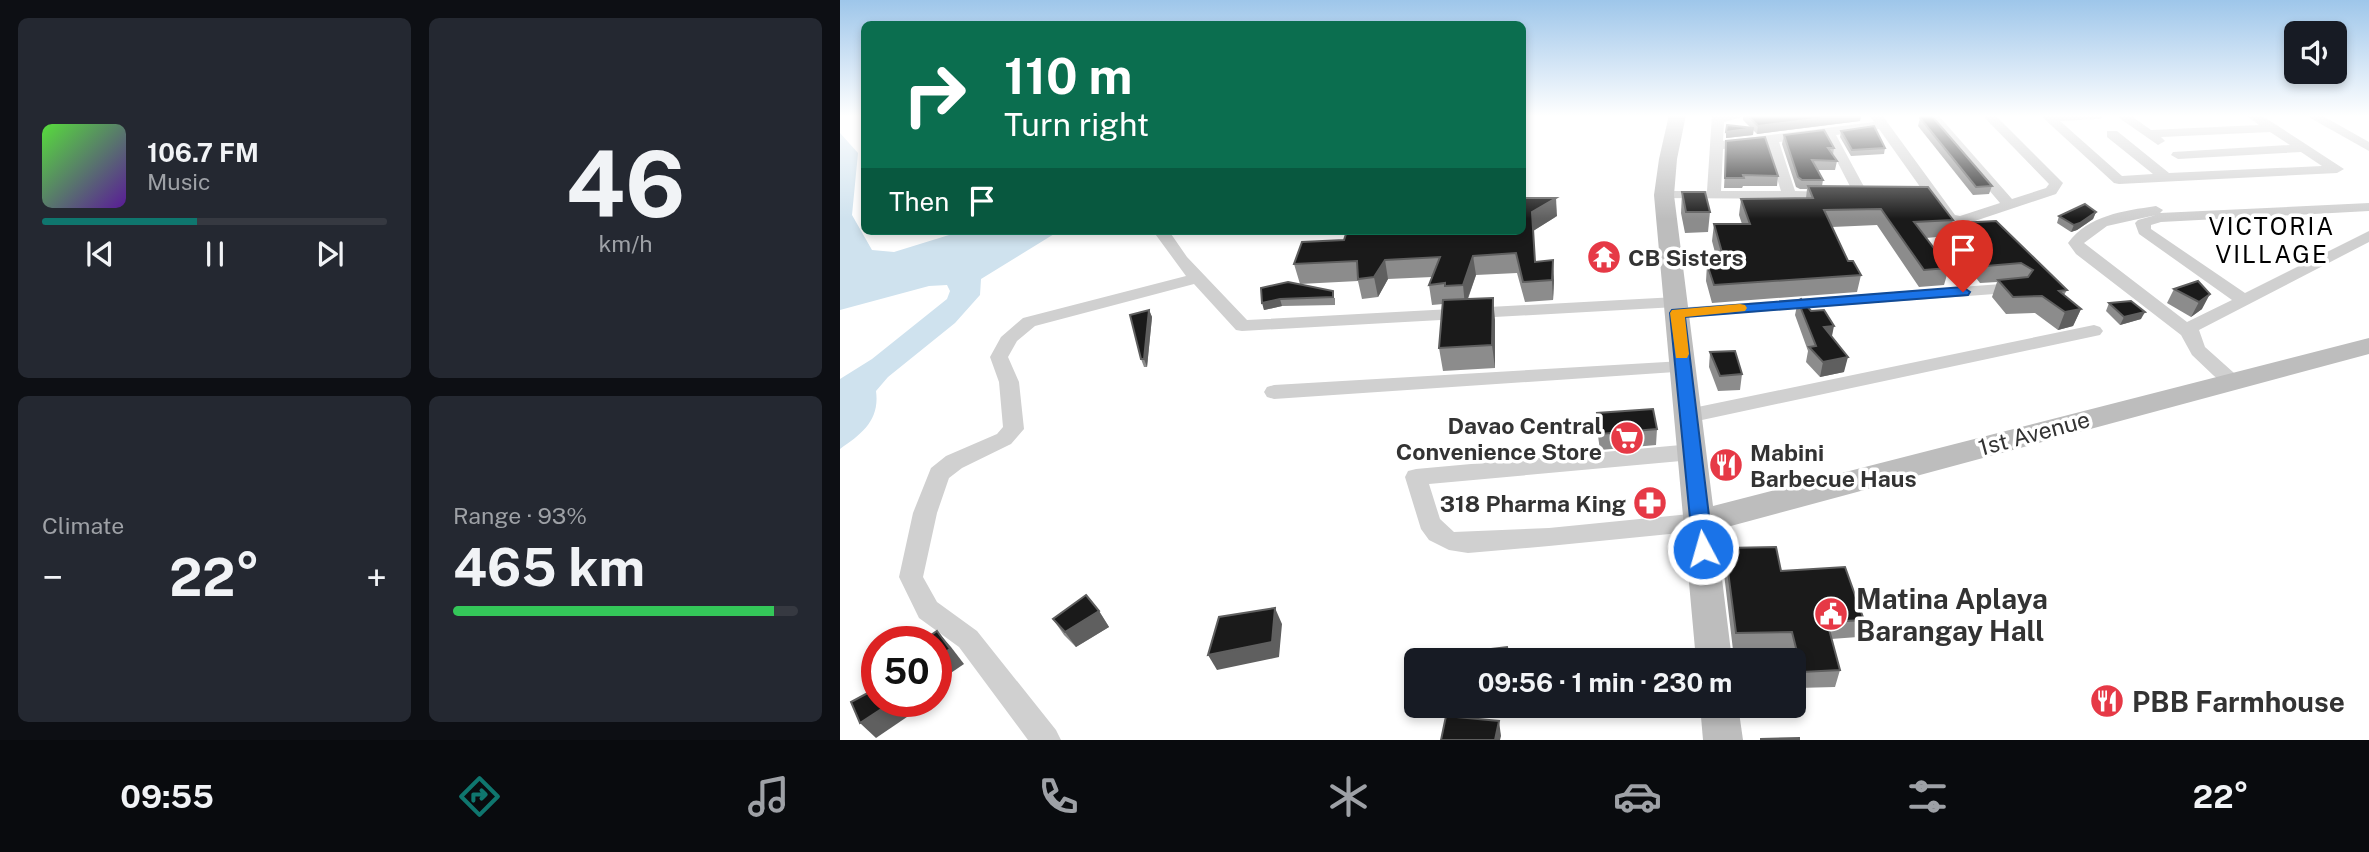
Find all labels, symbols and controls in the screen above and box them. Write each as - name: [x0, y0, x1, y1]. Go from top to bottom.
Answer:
- map controls: [2284, 21, 2347, 84]
- button: sound: [2284, 21, 2347, 84]
- text: 110 m: [1004, 47, 1132, 105]
- icon: right: [889, 49, 980, 140]
- text: Turn right: [1004, 106, 1149, 143]
- text: 46: [566, 131, 685, 237]
- text: 106.7 FM: [147, 137, 259, 168]
- text: Music: [147, 168, 211, 195]
- icon: arrive: [963, 182, 1001, 220]
- text: Then: [889, 186, 949, 217]
- district label: VICTORIA VILLAGE: [2209, 212, 2335, 268]
- pin: [1933, 220, 1993, 292]
- text: km/h: [598, 230, 653, 257]
- icon: arrive: [1944, 231, 1982, 269]
- icon: previous: [81, 235, 119, 273]
- icon: pause: [196, 235, 234, 273]
- icon: next: [311, 235, 349, 273]
- temple icon: CB Sisters: [1585, 238, 1623, 276]
- place label: CB Sisters: [1628, 244, 1744, 271]
- street label: 1st Avenue: [1975, 405, 2093, 461]
- place label: Davao Central Convenience Store: [1396, 412, 1602, 465]
- supermarket icon: Davao Central Convenience Store: [1608, 419, 1646, 457]
- place label: Mabini Barbecue Haus: [1750, 439, 1917, 492]
- restaurant icon: Mabini Barbecue Haus: [1707, 446, 1745, 484]
- pharmacy icon: 318 Pharma King: [1631, 484, 1669, 522]
- place label: 318 Pharma King: [1440, 490, 1626, 517]
- text: Range · 93%: [453, 502, 587, 529]
- text: Climate: [42, 512, 124, 539]
- position arrow: [1666, 512, 1740, 586]
- text: 465 km: [453, 537, 645, 598]
- text: 22°: [169, 547, 260, 608]
- text: −: [42, 555, 63, 600]
- text: +: [366, 555, 387, 600]
- place label: Matina Aplaya Barangay Hall: [1856, 582, 2048, 647]
- public building icon: Matina Aplaya Barangay Hall: [1812, 595, 1850, 633]
- speed limit sign: 50: [861, 626, 952, 717]
- text: 09:56 · 1 min · 230 m: [1478, 667, 1732, 698]
- restaurant icon: PBB Farmhouse: [2088, 682, 2126, 720]
- place label: PBB Farmhouse: [2132, 685, 2345, 718]
- icon: directions: [455, 772, 504, 821]
- icon: music: [744, 772, 793, 821]
- icon: phone: [1034, 772, 1083, 821]
- icon: climate: [1324, 772, 1373, 821]
- icon: car: [1613, 772, 1662, 821]
- icon: filters: [1903, 772, 1952, 821]
- text: 09:55: [120, 778, 214, 815]
- text: 22°: [2193, 778, 2249, 815]

